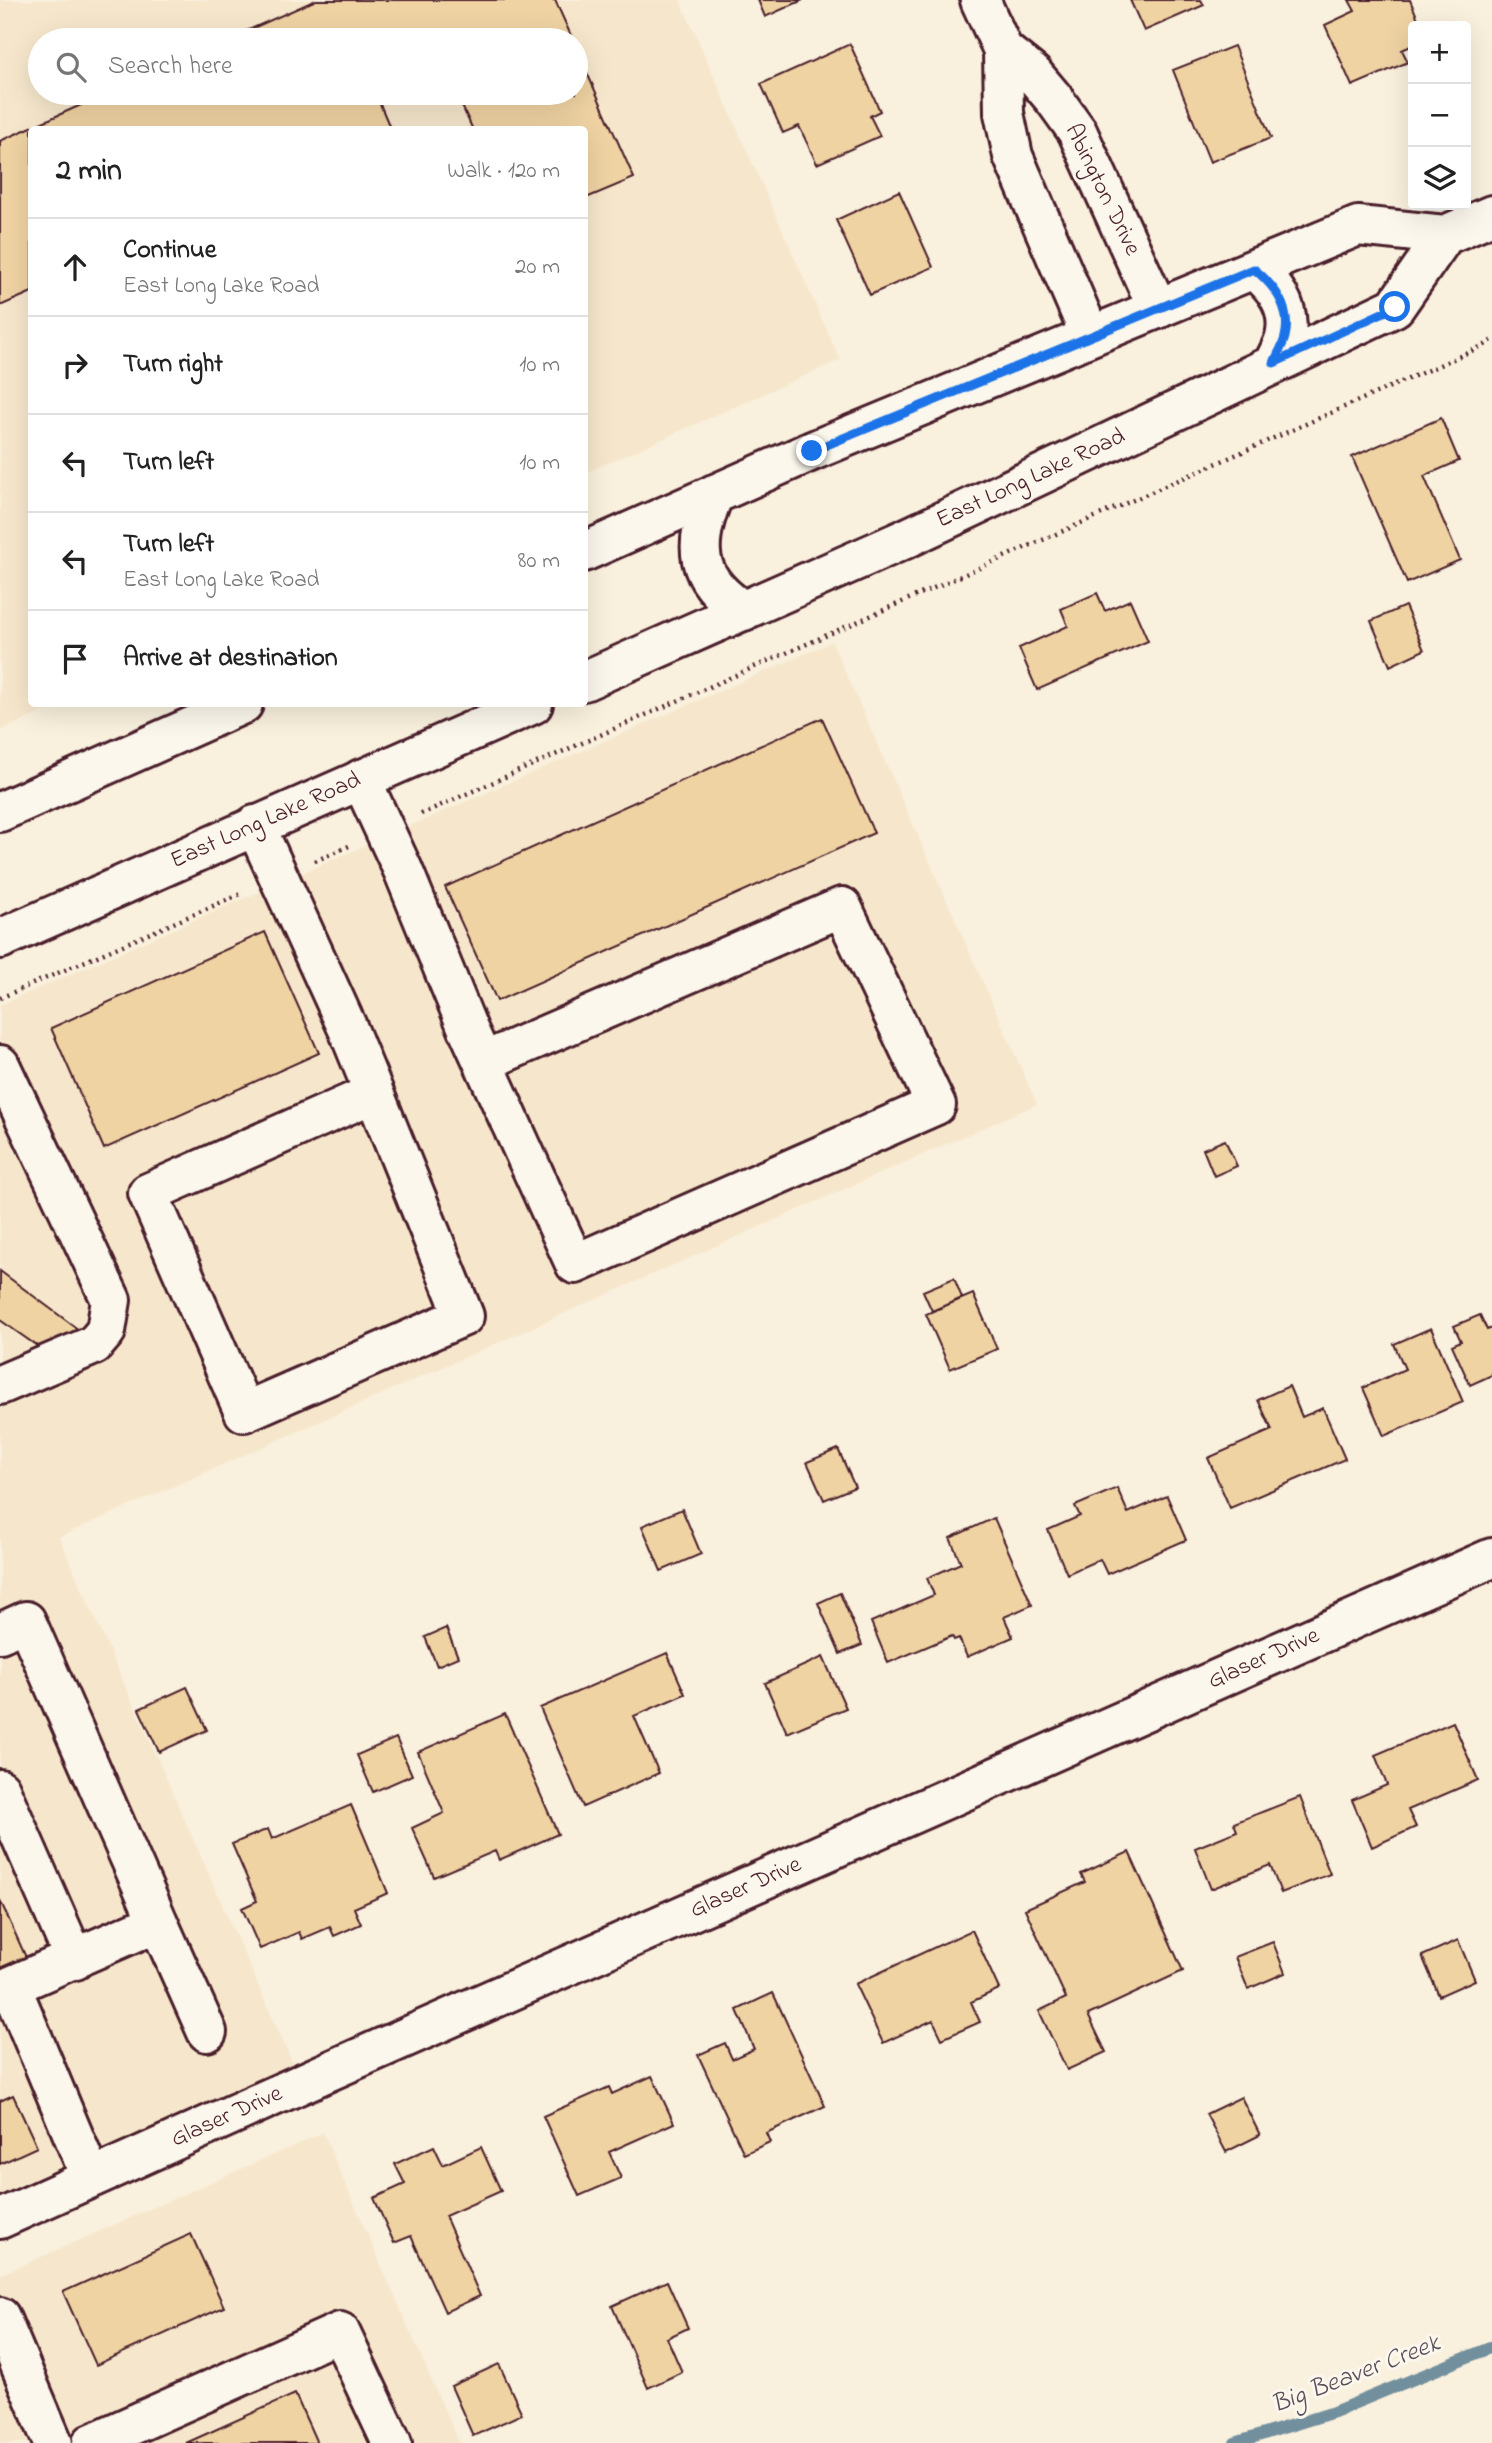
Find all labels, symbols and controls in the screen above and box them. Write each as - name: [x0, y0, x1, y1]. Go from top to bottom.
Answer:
- map controls: [1408, 21, 1471, 210]
- button: +: [1408, 21, 1471, 84]
- search box: [28, 28, 588, 105]
- icon: search: [52, 48, 90, 86]
- text: Search here: [108, 48, 233, 86]
- button: −: [1408, 84, 1471, 147]
- street label: Abington Drive: [1055, 118, 1149, 262]
- button: layers: [1408, 147, 1471, 210]
- text: 2 min: [56, 150, 122, 194]
- text: Walk · 120 m: [447, 155, 560, 188]
- text: Continue: [123, 232, 216, 270]
- icon: ahead: [56, 248, 94, 286]
- text: 20 m: [515, 251, 560, 284]
- text: East Long Lake Road: [123, 270, 320, 303]
- route start: [1379, 291, 1410, 322]
- icon: right: [56, 346, 94, 384]
- text: Turn right: [123, 346, 223, 384]
- text: 10 m: [519, 349, 560, 382]
- street label: East Long Lake Road: [931, 420, 1132, 538]
- route end: [796, 435, 827, 466]
- icon: left: [56, 444, 94, 482]
- text: Turn left: [123, 444, 214, 482]
- text: 10 m: [519, 447, 560, 480]
- text: Turn left: [123, 526, 214, 564]
- icon: left: [56, 542, 94, 580]
- text: 80 m: [518, 545, 560, 578]
- text: East Long Lake Road: [123, 564, 320, 597]
- icon: arrive: [56, 640, 94, 678]
- text: Arrive at destination: [123, 640, 338, 678]
- street label: East Long Lake Road: [165, 763, 367, 879]
- street label: Glaser Drive: [1203, 1619, 1325, 1699]
- street label: Glaser Drive: [685, 1848, 807, 1928]
- street label: Glaser Drive: [166, 2077, 288, 2157]
- water label: Big Beaver Creek: [1266, 2325, 1447, 2425]

